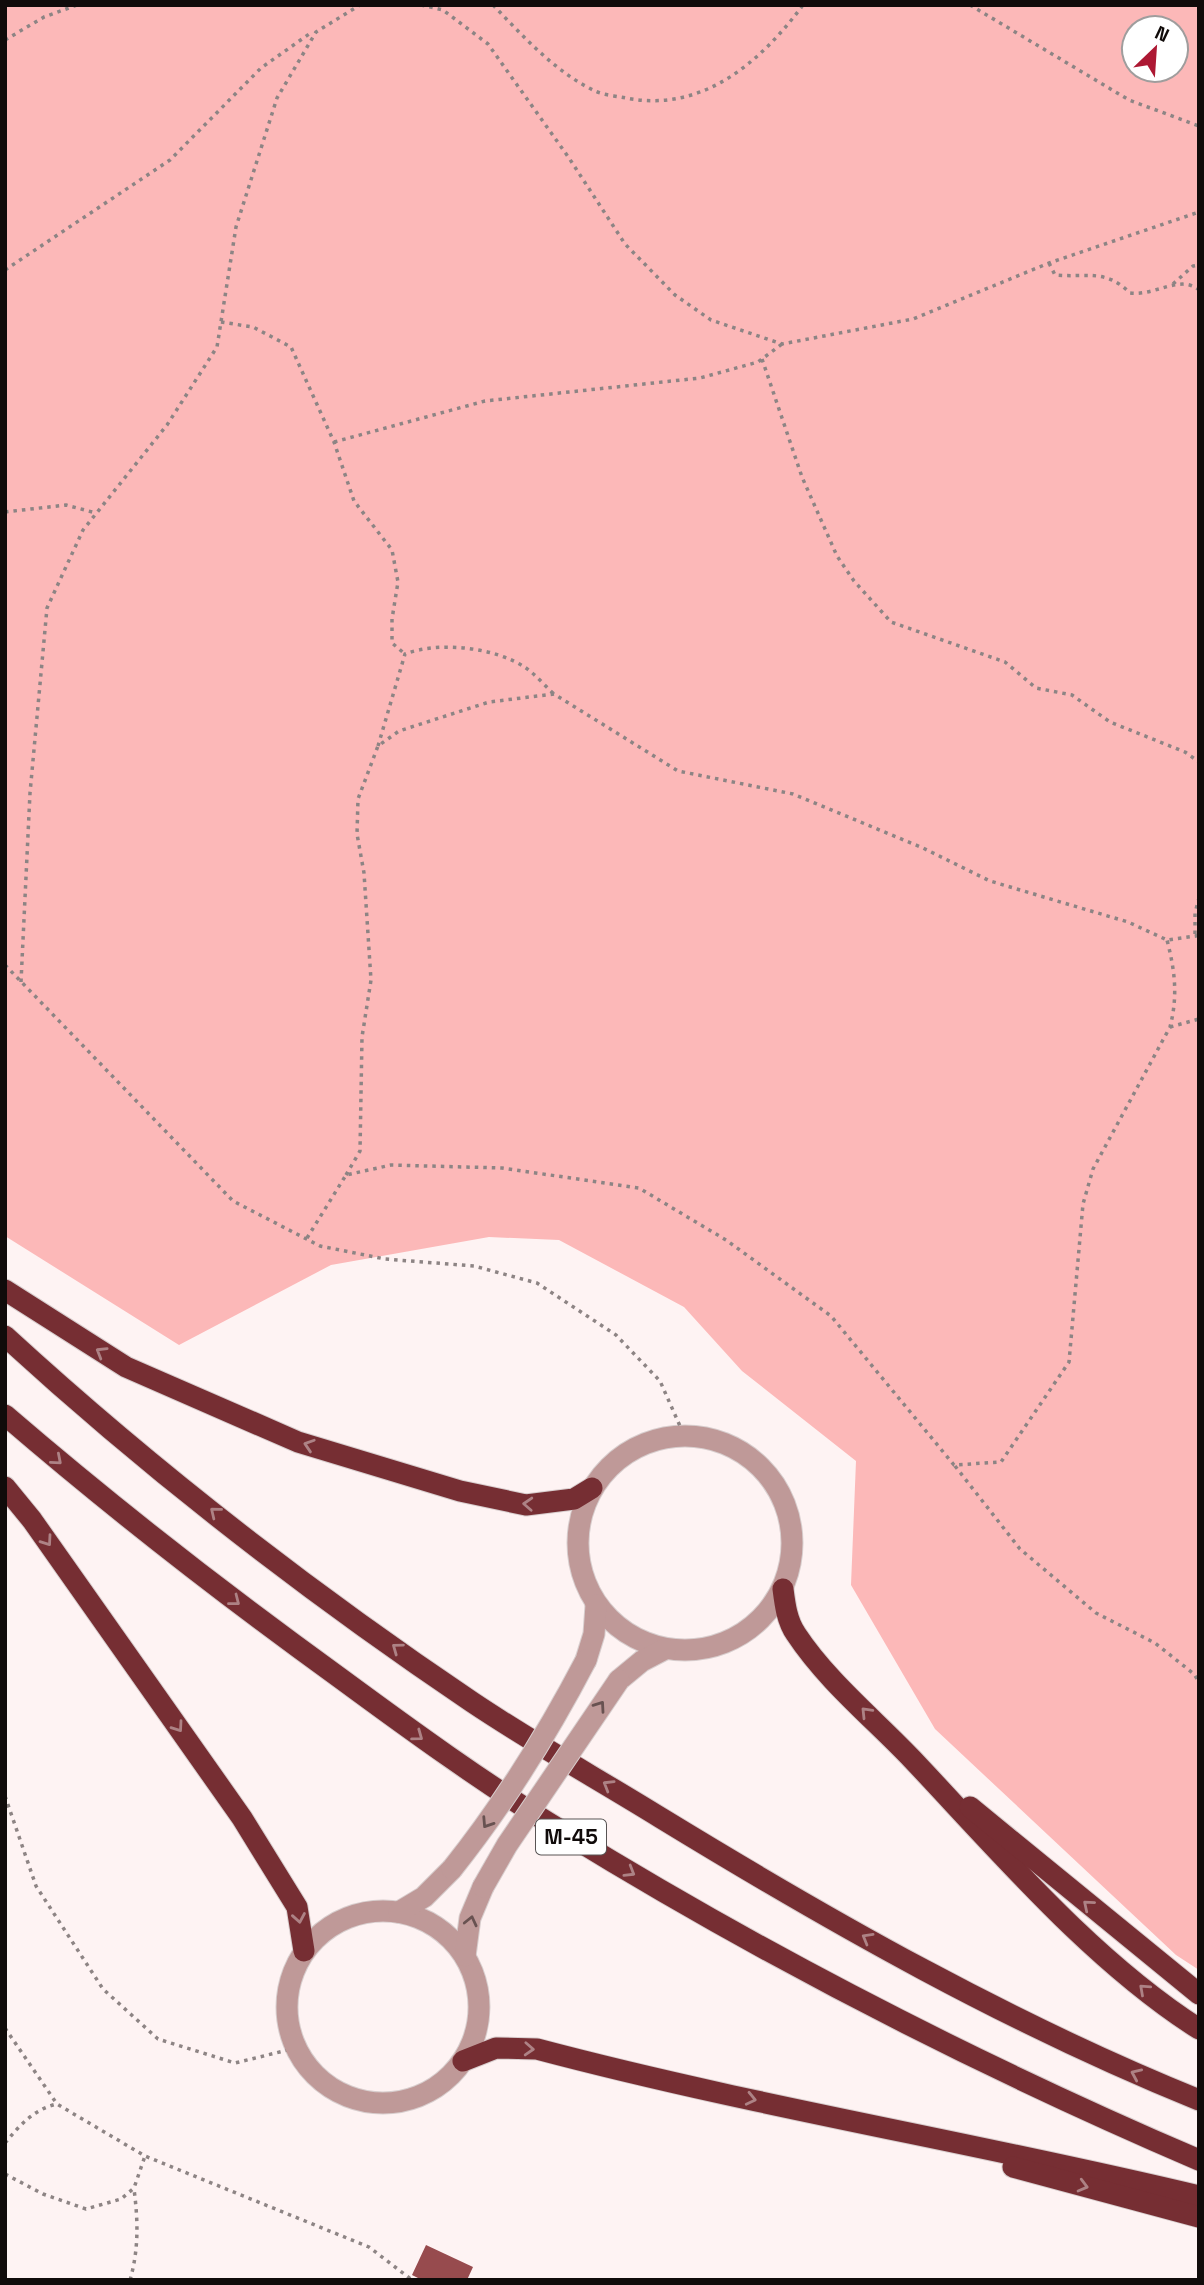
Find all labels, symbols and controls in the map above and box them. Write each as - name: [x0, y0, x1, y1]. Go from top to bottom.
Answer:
- north arrow: [1120, 14, 1190, 84]
- text: N: [1151, 20, 1173, 48]
- one-way arrow: [96, 1347, 109, 1360]
- one-way arrow: [303, 1439, 315, 1453]
- one-way arrow: [49, 1451, 62, 1464]
- one-way arrow: [522, 1497, 533, 1512]
- one-way arrow: [210, 1508, 223, 1520]
- one-way arrow: [39, 1533, 51, 1546]
- one-way arrow: [227, 1593, 239, 1606]
- one-way arrow: [392, 1644, 405, 1656]
- one-way arrow: [592, 1701, 604, 1714]
- one-way arrow: [862, 1707, 875, 1720]
- one-way arrow: [170, 1719, 182, 1732]
- one-way arrow: [410, 1727, 423, 1740]
- one-way arrow: [603, 1781, 616, 1794]
- one-way arrow: [483, 1815, 496, 1828]
- road number: M-45: [536, 1820, 606, 1854]
- one-way arrow: [623, 1864, 636, 1877]
- one-way arrow: [1084, 1901, 1097, 1913]
- one-way arrow: [291, 1912, 306, 1924]
- one-way arrow: [463, 1915, 477, 1927]
- one-way arrow: [862, 1933, 875, 1946]
- one-way arrow: [1139, 1985, 1152, 1997]
- one-way arrow: [524, 2042, 535, 2057]
- one-way arrow: [1130, 2068, 1143, 2082]
- one-way arrow: [745, 2091, 757, 2105]
- one-way arrow: [1077, 2178, 1089, 2193]

